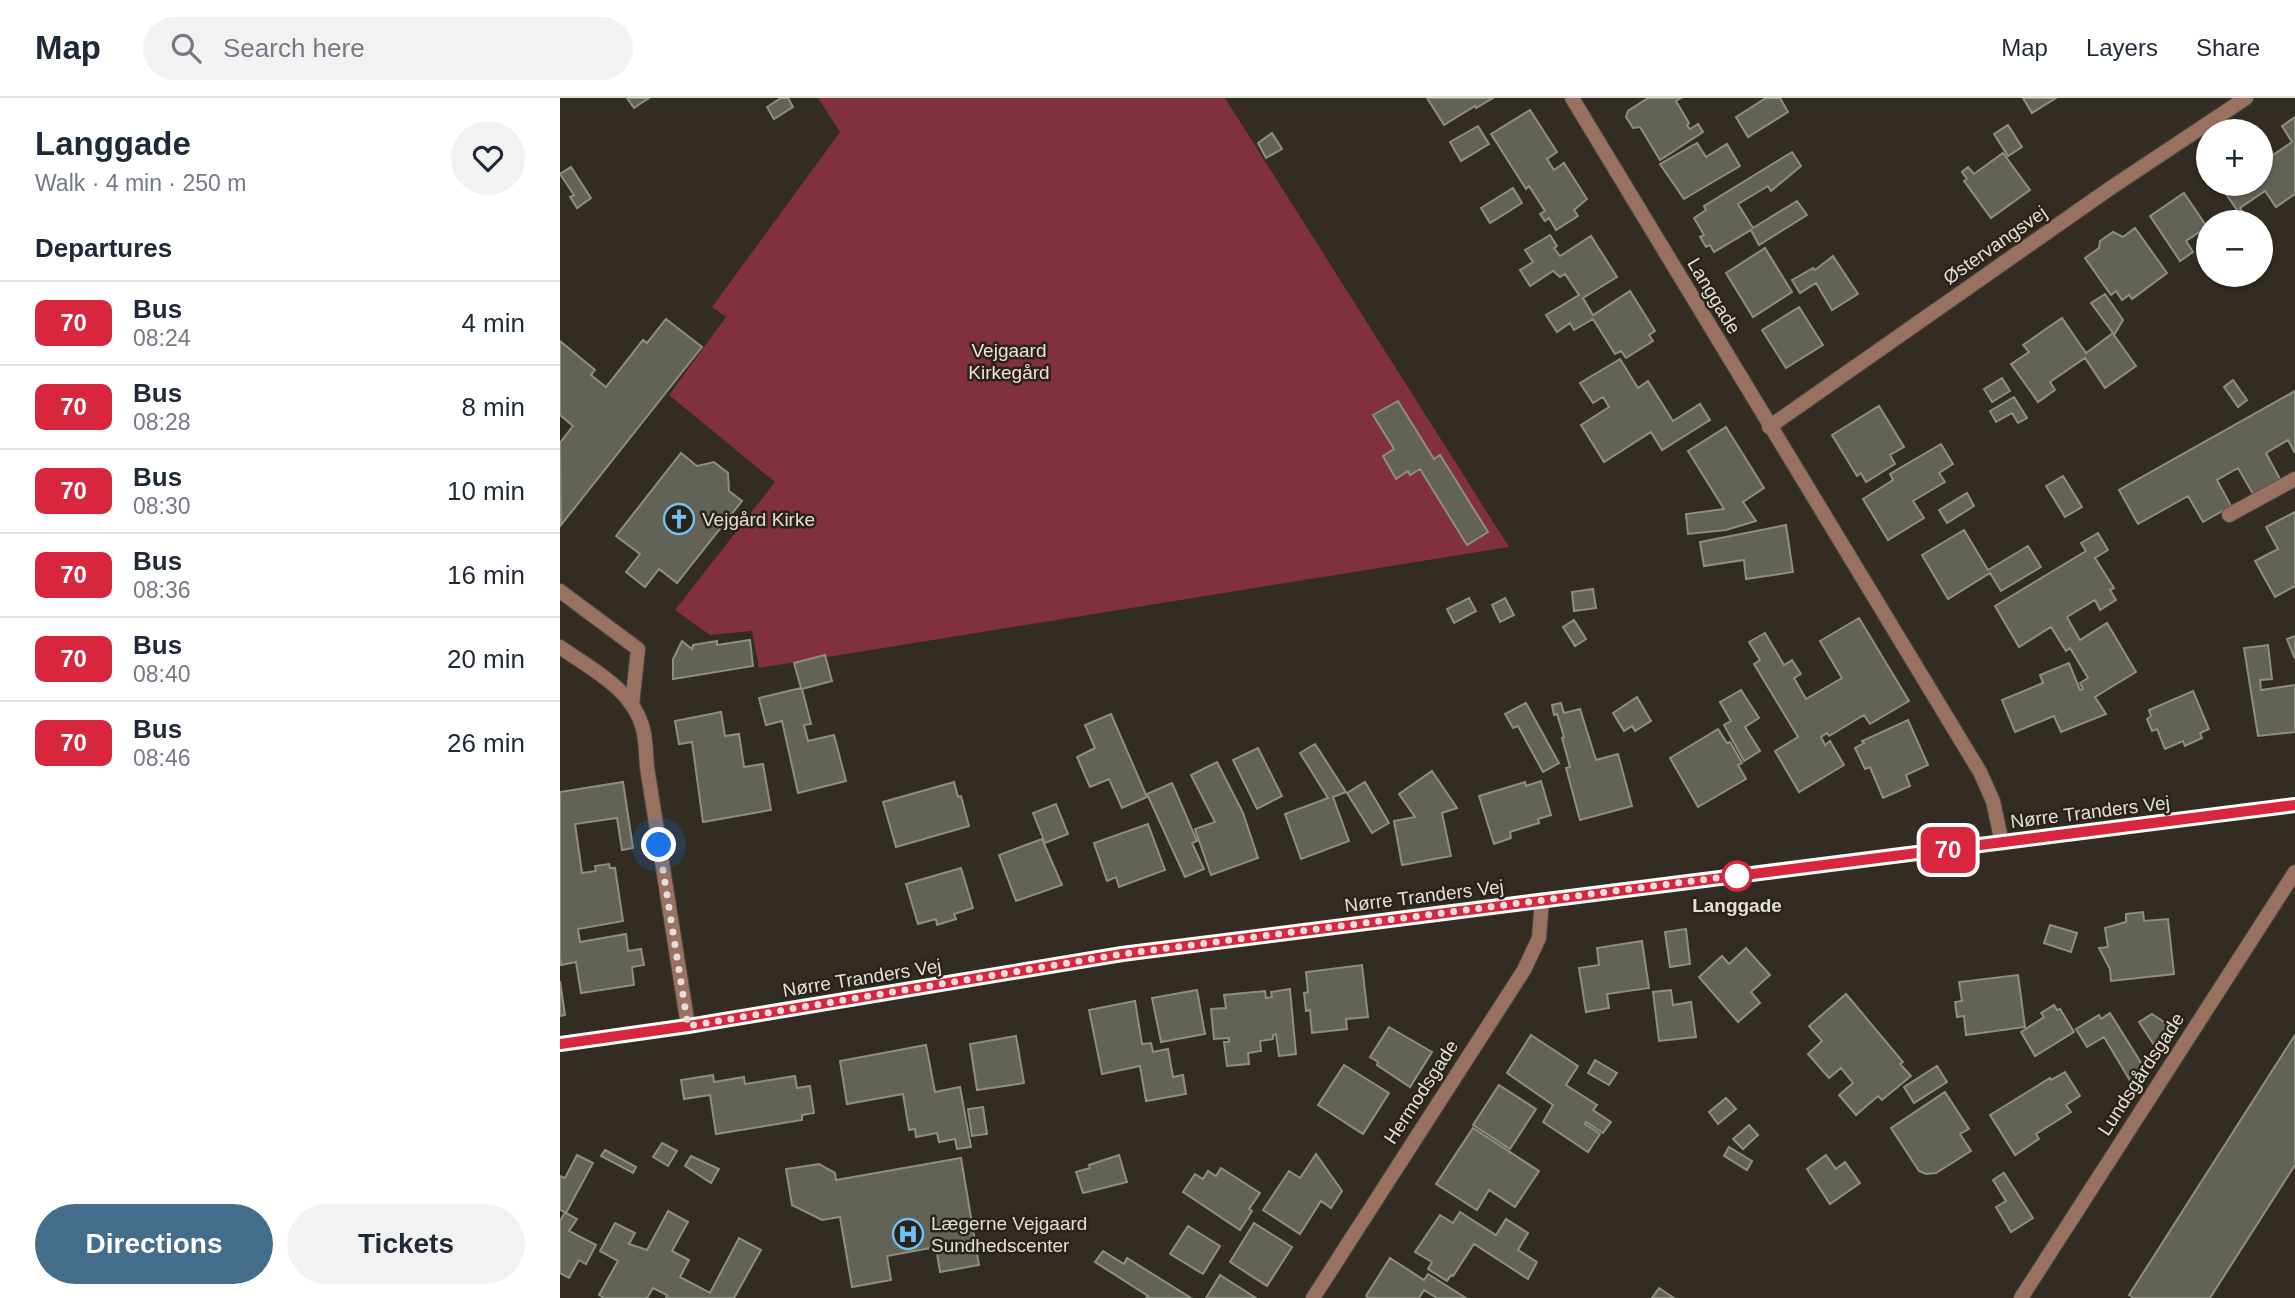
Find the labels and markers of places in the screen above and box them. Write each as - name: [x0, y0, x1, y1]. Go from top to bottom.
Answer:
- church icon: Vejgård Kirke: [662, 502, 696, 536]
- place label: Vejgård Kirke: [702, 509, 815, 530]
- marker: Langgade: [1722, 861, 1752, 891]
- place label: Langgade: [1692, 895, 1782, 916]
- place label: Lægerne Vejgaard Sundhedscenter: [931, 1213, 1087, 1256]
- hospital icon: Lægerne Vejgaard Sundhedscenter: [891, 1217, 925, 1251]

